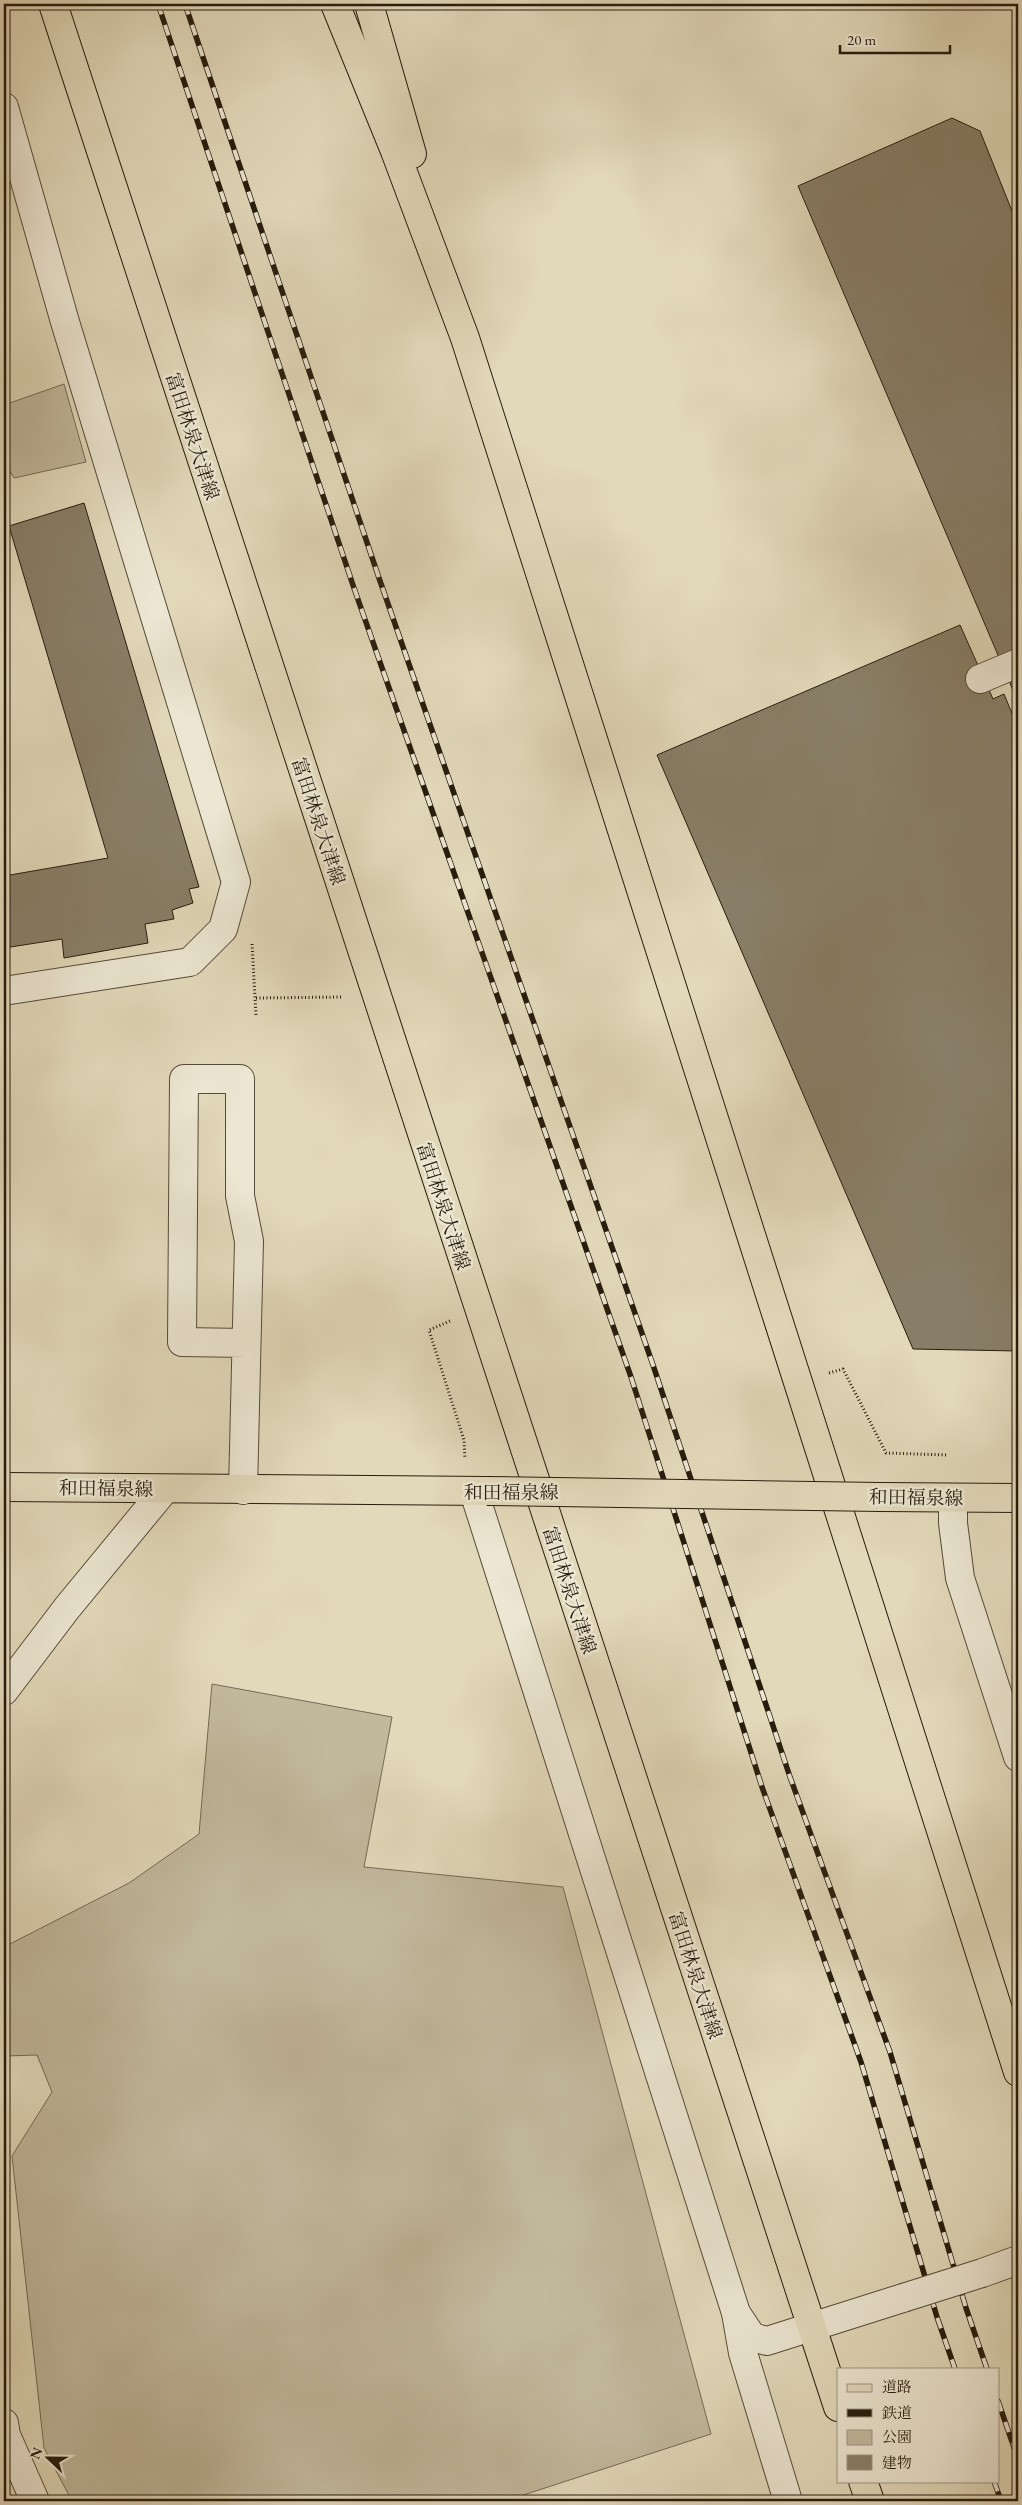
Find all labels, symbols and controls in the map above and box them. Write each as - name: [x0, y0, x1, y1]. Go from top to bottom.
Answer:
- scale bar: [840, 22, 950, 54]
- text: 20 m: [847, 30, 876, 49]
- street label: 富田林泉大津線: [160, 369, 225, 503]
- street label: 富田林泉大津線: [286, 754, 351, 888]
- street label: 富田林泉大津線: [411, 1139, 476, 1273]
- street label: 和田福泉線: [58, 1475, 154, 1502]
- street label: 和田福泉線: [463, 1480, 559, 1505]
- street label: 和田福泉線: [868, 1484, 964, 1511]
- street label: 富田林泉大津線: [537, 1523, 602, 1657]
- street label: 富田林泉大津線: [663, 1908, 728, 2042]
- legend: [837, 2368, 1000, 2482]
- text: 道路: [882, 2377, 912, 2396]
- text: 鉄道: [882, 2403, 912, 2422]
- text: 公園: [882, 2427, 912, 2446]
- north arrow: [22, 2432, 72, 2482]
- text: N: [25, 2444, 47, 2462]
- text: 建物: [882, 2453, 912, 2472]

